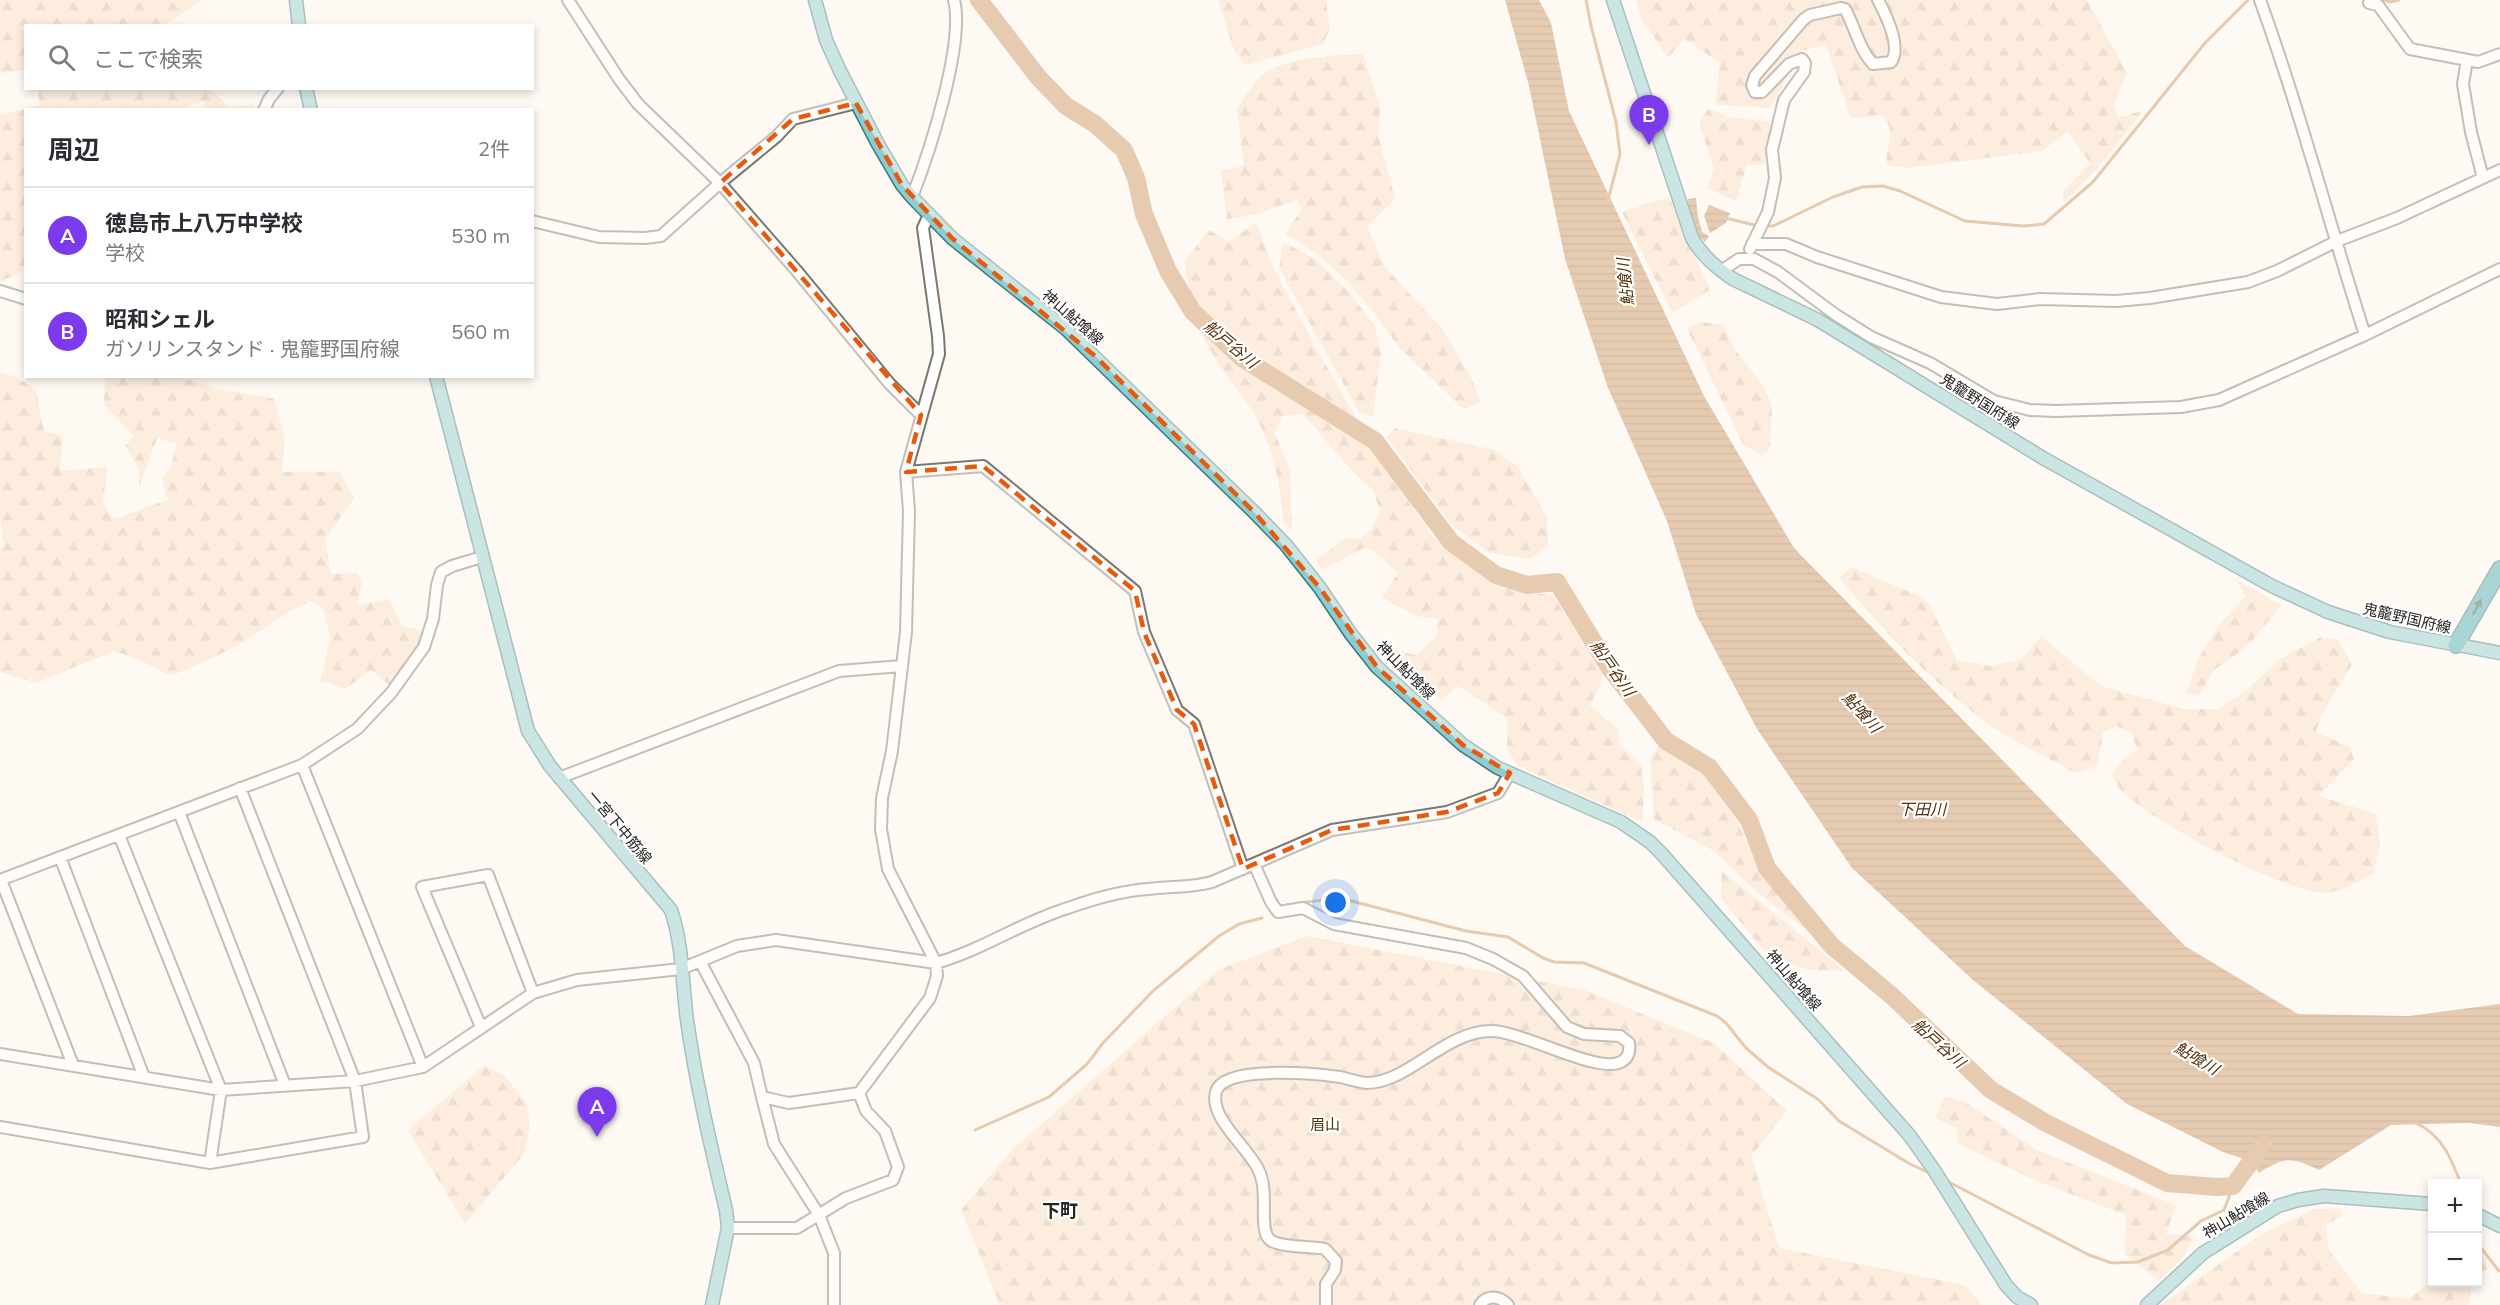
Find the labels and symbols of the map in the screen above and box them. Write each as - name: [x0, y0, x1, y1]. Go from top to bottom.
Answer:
- pin: B: [1630, 96, 1668, 145]
- water label: 鮎喰川: [1612, 255, 1637, 307]
- street label: 神山鮎喰線: [1038, 285, 1108, 349]
- water label: 船戸谷川: [1200, 316, 1263, 374]
- street label: 鬼籠野国府線: [1937, 369, 2023, 433]
- one-way arrow: [2473, 598, 2482, 615]
- street label: 鬼籠野国府線: [2361, 599, 2453, 637]
- water label: 船戸谷川: [1586, 636, 1641, 702]
- street label: 神山鮎喰線: [1373, 637, 1439, 703]
- water label: 鮎喰川: [1839, 687, 1887, 738]
- street label: 一宮下中筋線: [584, 786, 656, 868]
- water label: 下田川: [1898, 799, 1948, 819]
- your location: [1321, 888, 1350, 917]
- street label: 神山鮎喰線: [1762, 945, 1826, 1015]
- water label: 船戸谷川: [1909, 1014, 1971, 1073]
- water label: 鮎喰川: [2171, 1037, 2224, 1080]
- pin: A: [578, 1088, 616, 1137]
- park label: 眉山: [1310, 1115, 1340, 1134]
- street label: 神山鮎喰線: [2199, 1188, 2273, 1242]
- district label: 下町: [1042, 1199, 1078, 1222]

